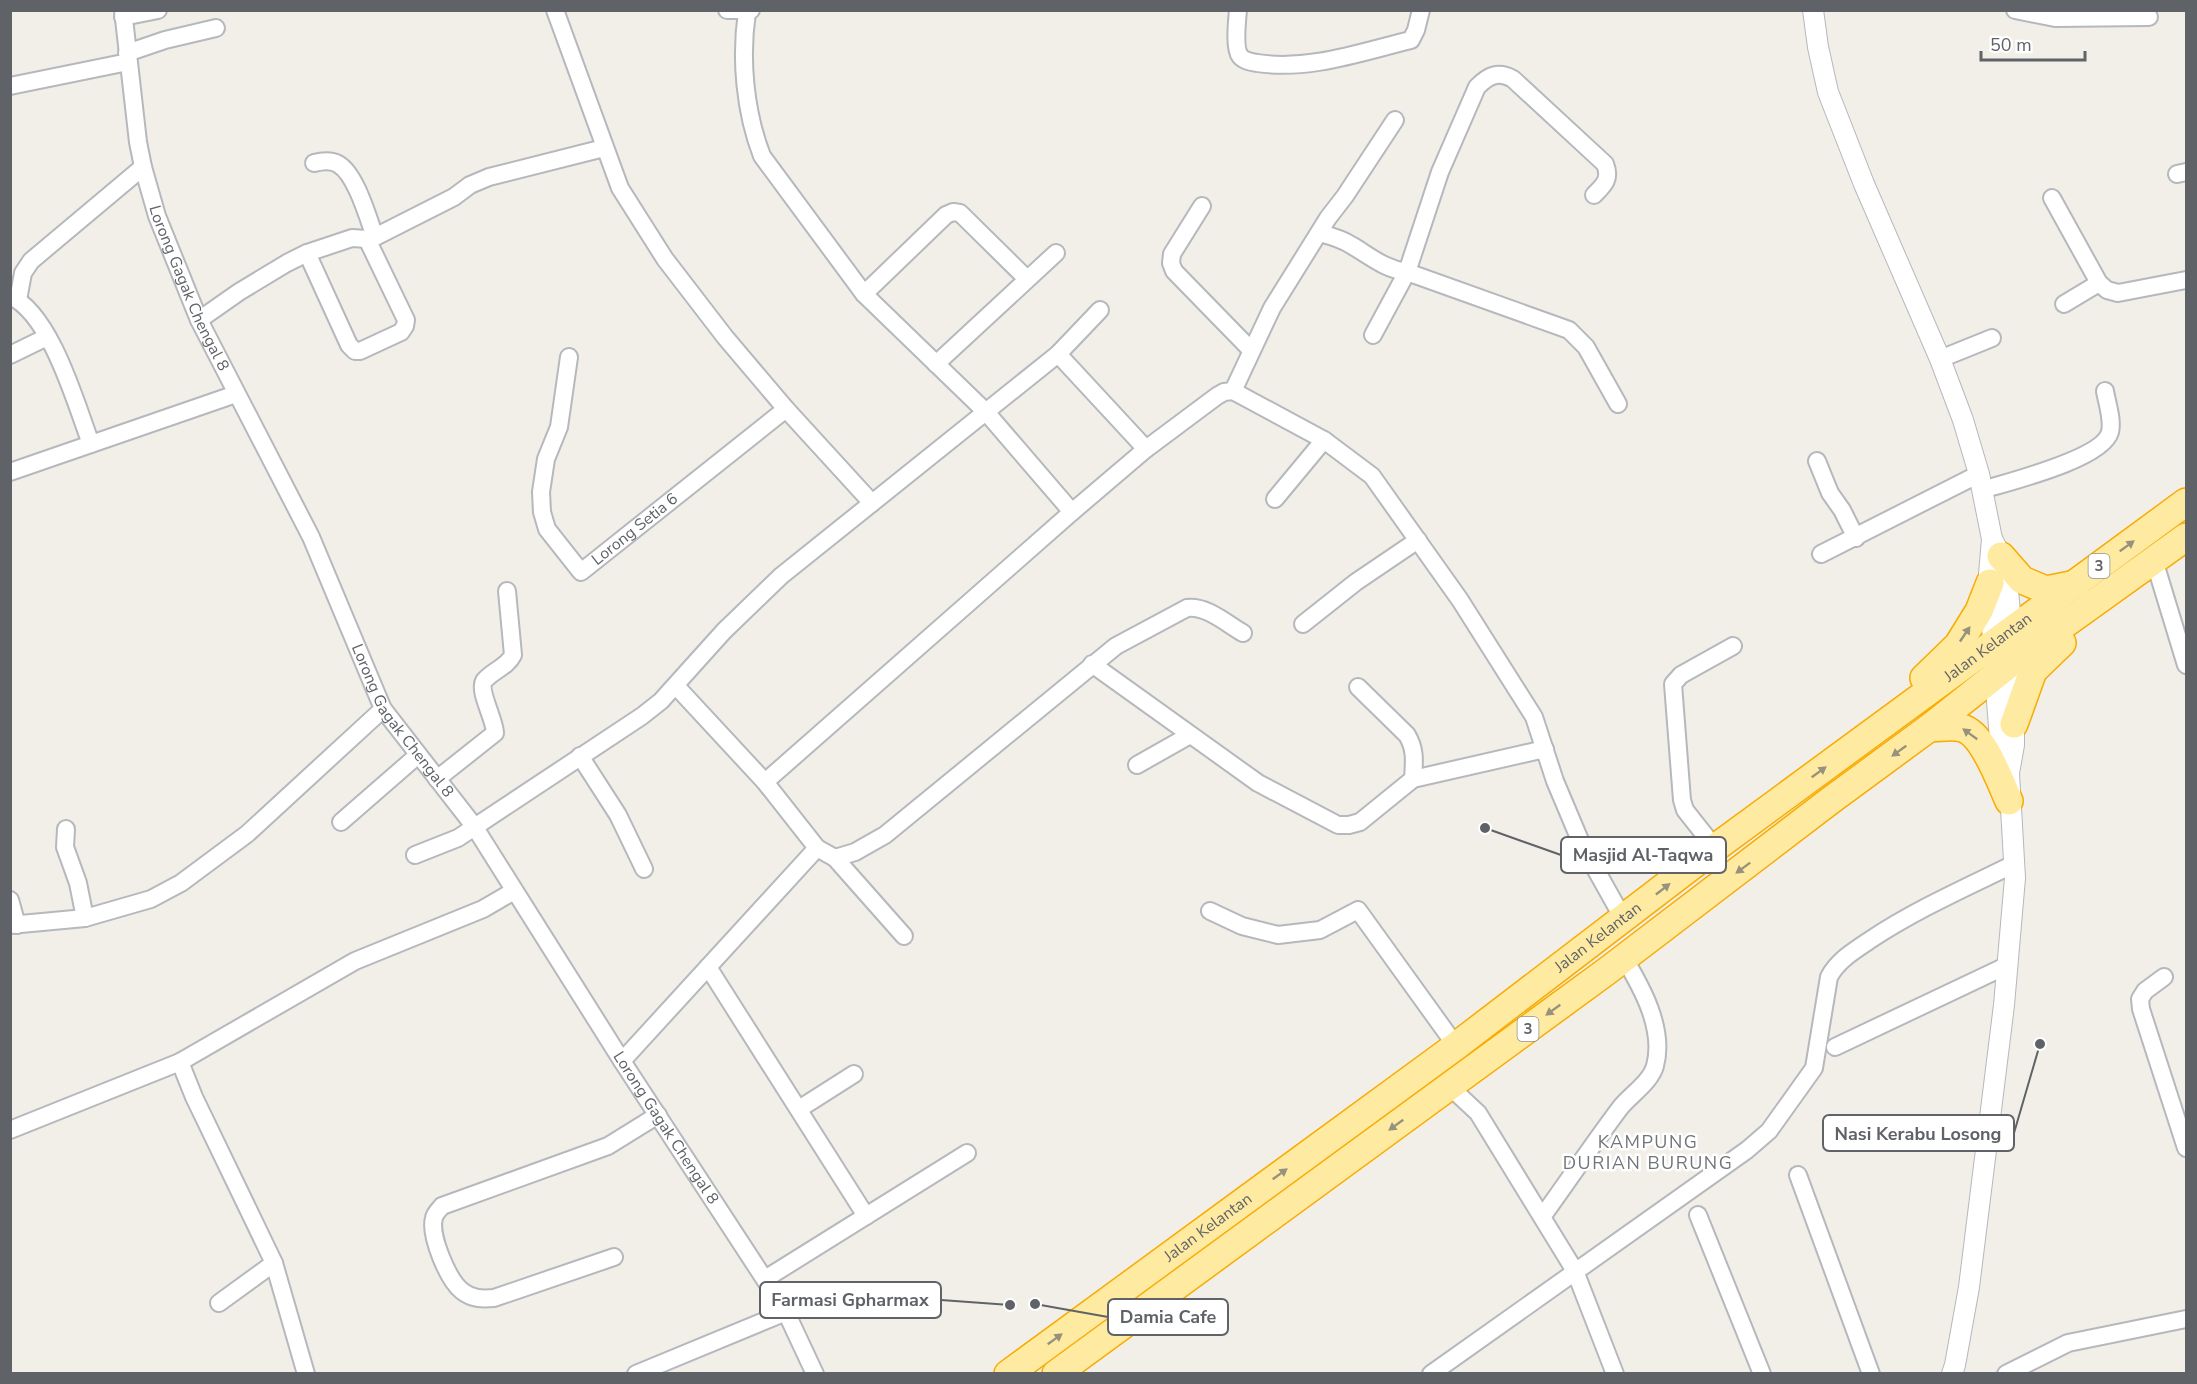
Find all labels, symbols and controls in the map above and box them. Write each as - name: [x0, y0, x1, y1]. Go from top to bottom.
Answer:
- scale bar: [1981, 24, 2084, 62]
- text: 50 m: [1990, 33, 2032, 57]
- street label: Lorong Gagak Chengal 8: [144, 203, 234, 375]
- street label: Lorong Setia 6: [587, 488, 683, 570]
- one-way arrow: [2119, 540, 2135, 552]
- road number: 3: [2088, 554, 2110, 578]
- street label: Jalan Kelantan: [1939, 608, 2036, 688]
- one-way arrow: [1959, 626, 1971, 642]
- street label: Lorong Gagak Chengal 8: [346, 641, 459, 802]
- one-way arrow: [1962, 728, 1978, 740]
- one-way arrow: [1891, 744, 1906, 756]
- one-way arrow: [1811, 765, 1827, 778]
- callout: Masjid Al-Taqwa: [1561, 837, 1726, 873]
- text: Masjid Al-Taqwa: [1573, 843, 1713, 867]
- one-way arrow: [1735, 861, 1750, 873]
- one-way arrow: [1655, 882, 1671, 895]
- street label: Jalan Kelantan: [1549, 897, 1646, 978]
- one-way arrow: [1546, 1004, 1561, 1016]
- road number: 3: [1518, 1017, 1538, 1041]
- street label: Lorong Gagak Chengal 8: [608, 1047, 724, 1209]
- callout: Nasi Kerabu Losong: [1823, 1115, 2014, 1151]
- one-way arrow: [1388, 1119, 1404, 1131]
- text: Nasi Kerabu Losong: [1835, 1122, 2001, 1146]
- district label: KAMPUNG DURIAN BURUNG: [1563, 1130, 1733, 1175]
- one-way arrow: [1272, 1168, 1288, 1180]
- street label: Jalan Kelantan: [1159, 1188, 1257, 1268]
- callout: Farmasi Gpharmax: [760, 1282, 941, 1318]
- text: Farmasi Gpharmax: [771, 1288, 929, 1312]
- callout: Damia Cafe: [1108, 1299, 1228, 1335]
- text: Damia Cafe: [1120, 1305, 1216, 1329]
- one-way arrow: [1047, 1333, 1063, 1345]

